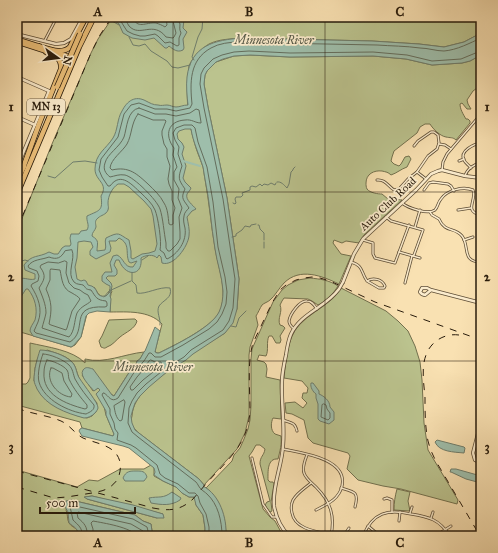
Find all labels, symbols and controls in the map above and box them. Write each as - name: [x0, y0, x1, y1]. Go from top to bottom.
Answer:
- text: A: [93, 4, 103, 20]
- text: B: [245, 4, 254, 20]
- text: C: [396, 4, 405, 20]
- water label: Minnesota River: [233, 33, 315, 47]
- north arrow: [38, 38, 78, 78]
- text: N: [60, 54, 75, 67]
- text: 1: [8, 99, 14, 115]
- road number: MN 13: [27, 99, 65, 115]
- text: 1: [484, 99, 490, 115]
- street label: Auto Club Road: [356, 174, 419, 234]
- text: 2: [8, 269, 15, 285]
- text: 2: [484, 269, 491, 285]
- water label: Minnesota River: [112, 360, 194, 374]
- text: 3: [8, 439, 14, 455]
- text: 3: [484, 439, 490, 455]
- scale bar: [40, 489, 135, 515]
- text: 500 m: [46, 496, 78, 510]
- text: A: [93, 535, 103, 551]
- text: B: [245, 535, 254, 551]
- text: C: [396, 535, 405, 551]

